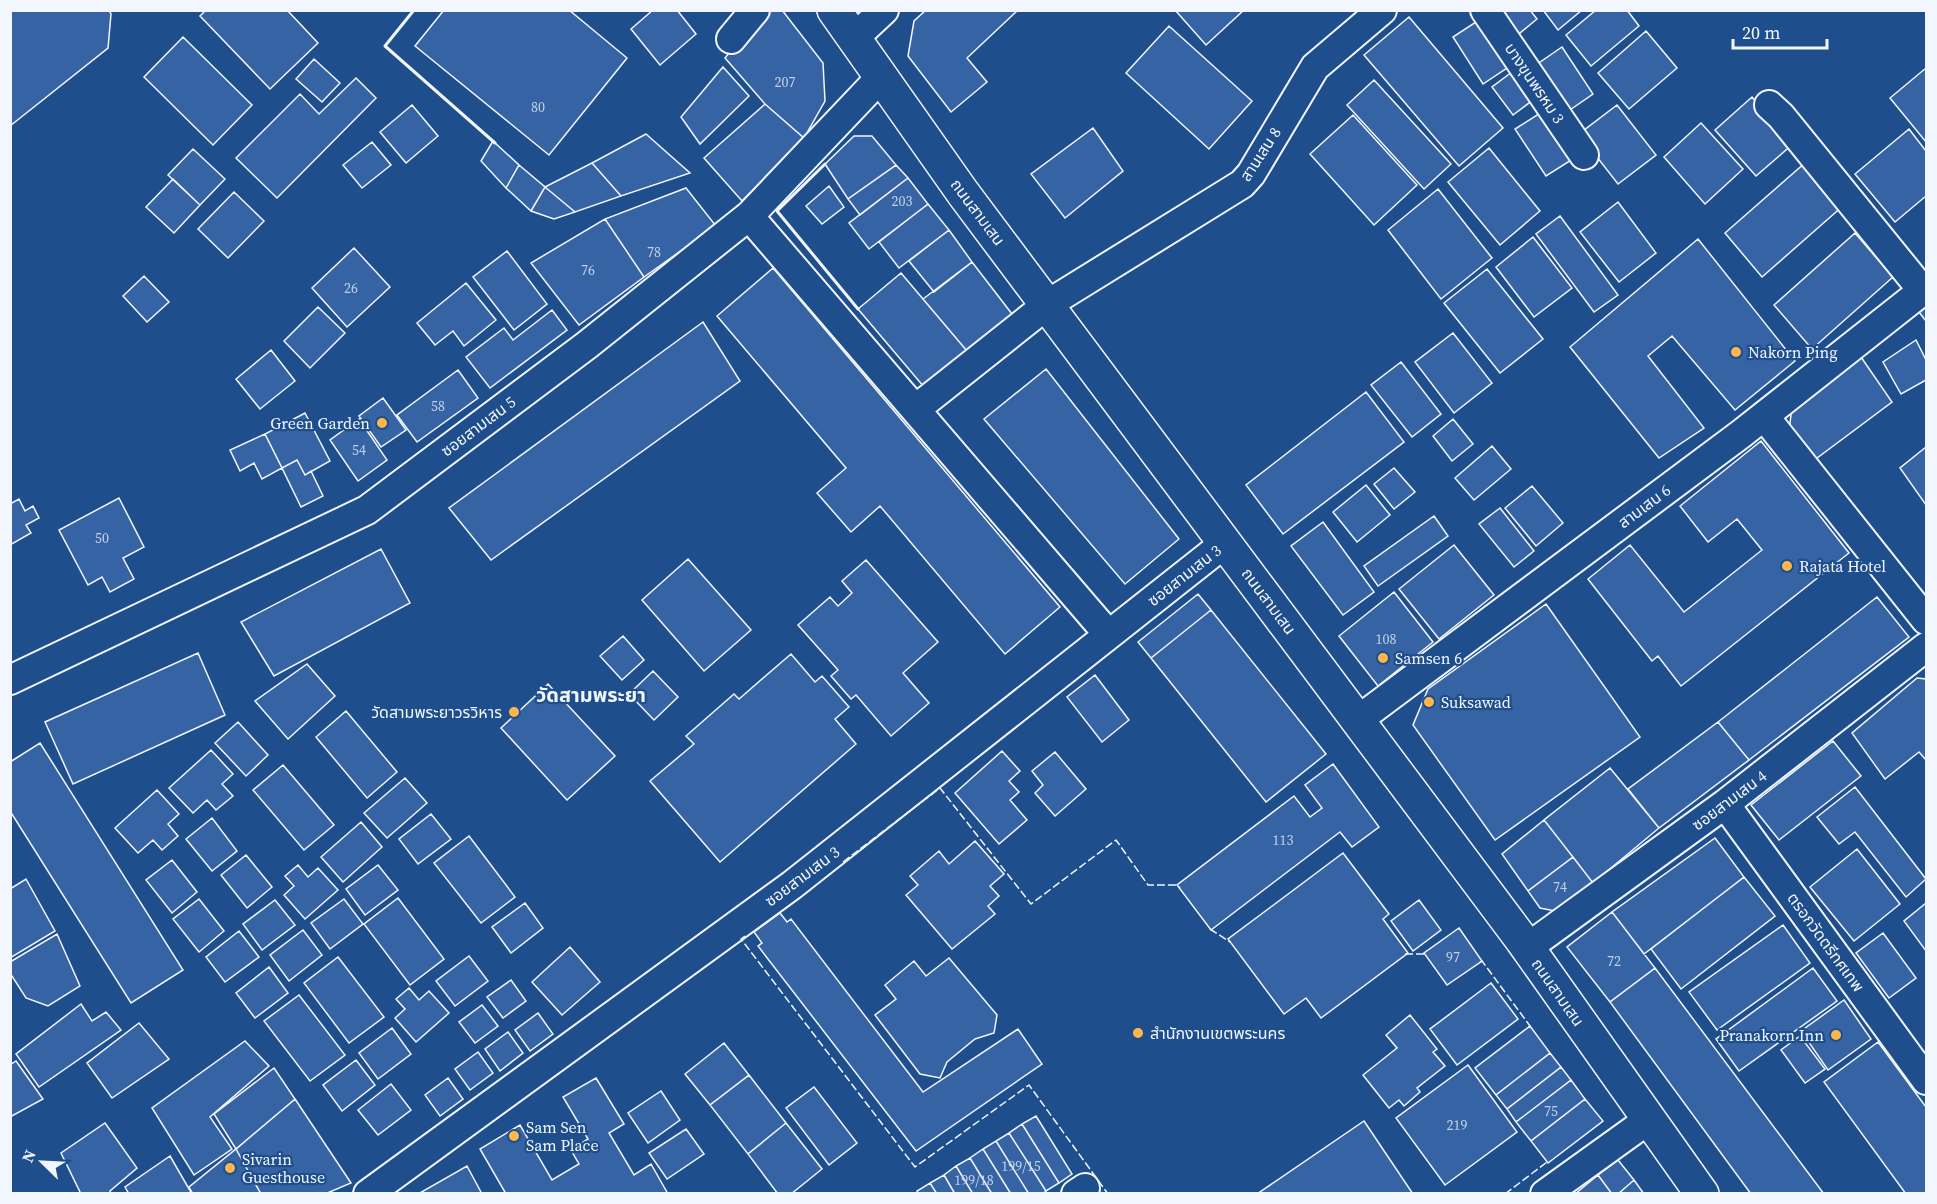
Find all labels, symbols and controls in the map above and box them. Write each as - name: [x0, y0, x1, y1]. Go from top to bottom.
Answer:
- scale bar: [1733, 12, 1828, 50]
- text: 20 m: [1742, 20, 1780, 45]
- street label: บางขุนพรหม 3: [1500, 38, 1570, 128]
- house number: 207: [775, 72, 796, 92]
- house number: 80: [531, 97, 545, 117]
- street label: สานเสน 8: [1234, 123, 1286, 185]
- street label: ถนนสามเสน: [946, 174, 1010, 250]
- house number: 203: [892, 191, 913, 211]
- house number: 78: [647, 242, 661, 262]
- house number: 76: [581, 260, 595, 280]
- house number: 26: [344, 278, 358, 298]
- place label: Nakorn Ping: [1748, 341, 1837, 363]
- marker: Nakorn Ping: [1729, 345, 1743, 359]
- street label: ซอยสามเสน 5: [436, 391, 520, 461]
- house number: 58: [431, 396, 445, 416]
- place label: Green Garden: [270, 412, 370, 434]
- marker: Green Garden: [375, 416, 389, 430]
- house number: 54: [352, 440, 366, 460]
- street label: สานเสน 6: [1613, 479, 1675, 533]
- house number: 50: [95, 528, 109, 548]
- street label: ซอยสามเสน 3: [1142, 539, 1226, 611]
- place label: Rajata Hotel: [1799, 555, 1886, 577]
- marker: Rajata Hotel: [1780, 559, 1794, 573]
- street label: ถนนสามเสน: [1237, 563, 1301, 639]
- house number: 108: [1376, 629, 1397, 649]
- place label: Samsen 6: [1395, 647, 1462, 669]
- marker: Samsen 6: [1376, 651, 1390, 665]
- district label: วัดสามพระยา: [536, 681, 646, 709]
- place label: Suksawad: [1441, 691, 1511, 713]
- marker: Suksawad: [1422, 695, 1436, 709]
- place label: วัดสามพระยาวรวิหาร: [371, 701, 502, 723]
- marker: วัดสามพระยาวรวิหาร: [507, 705, 521, 719]
- street label: ซอยสามเสน 4: [1687, 765, 1771, 835]
- house number: 113: [1273, 830, 1294, 850]
- street label: ซอยสามเสน 3: [760, 841, 844, 911]
- house number: 74: [1553, 877, 1567, 897]
- street label: ตรอกวัดตรีทศเทพ: [1782, 888, 1870, 996]
- house number: 97: [1446, 947, 1460, 967]
- house number: 72: [1607, 951, 1621, 971]
- street label: ถนนสามเสน: [1527, 954, 1589, 1030]
- place label: สำนักงานเขตพระนคร: [1150, 1022, 1285, 1044]
- place label: Pranakorn Inn: [1720, 1024, 1824, 1046]
- marker: สำนักงานเขตพระนคร: [1131, 1026, 1145, 1040]
- marker: Pranakorn Inn: [1829, 1028, 1843, 1042]
- house number: 75: [1544, 1101, 1558, 1121]
- house number: 219: [1447, 1115, 1468, 1135]
- place label: Sam Sen Sam Place: [526, 1116, 599, 1156]
- marker: Sam Sen Sam Place: [507, 1129, 521, 1143]
- north arrow: [12, 1132, 72, 1192]
- text: N: [16, 1146, 41, 1166]
- place label: Sivarin Guesthouse: [242, 1148, 325, 1188]
- house number: 199/15: [1001, 1156, 1041, 1176]
- marker: Sivarin Guesthouse: [223, 1161, 237, 1175]
- house number: 199/18: [954, 1170, 994, 1190]

